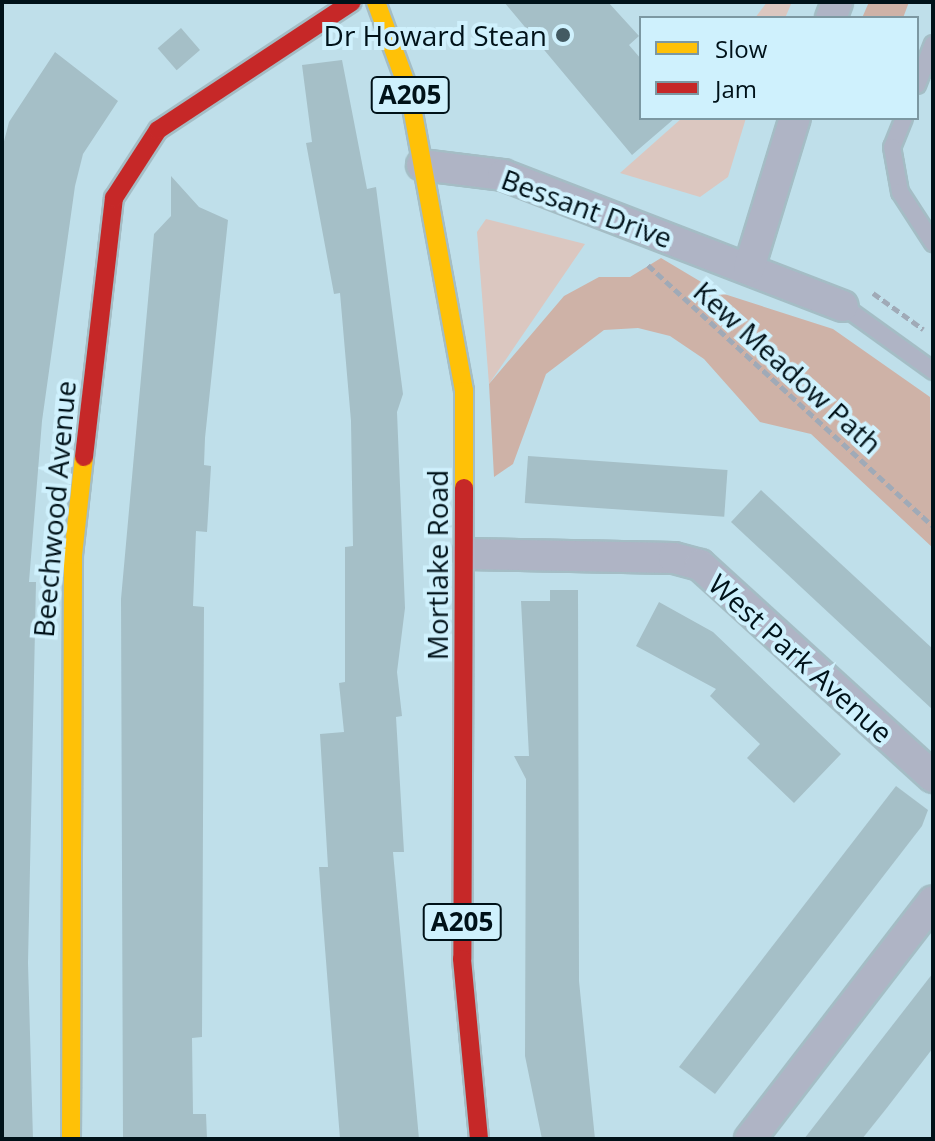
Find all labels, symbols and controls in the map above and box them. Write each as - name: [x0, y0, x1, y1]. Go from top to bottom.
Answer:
- legend: [639, 16, 919, 120]
- place label: Dr Howard Stean: [324, 18, 547, 52]
- marker: Dr Howard Stean: [554, 26, 572, 44]
- text: Slow: [715, 32, 767, 65]
- text: Jam: [715, 72, 757, 105]
- road number: A205: [370, 73, 450, 117]
- street label: Bessant Drive: [497, 162, 677, 254]
- street label: Kew Meadow Path: [687, 274, 889, 460]
- street label: Beechwood Avenue: [26, 379, 82, 639]
- street label: Mortlake Road: [420, 470, 454, 660]
- street label: West Park Avenue: [702, 567, 900, 749]
- road number: A205: [422, 900, 502, 944]

